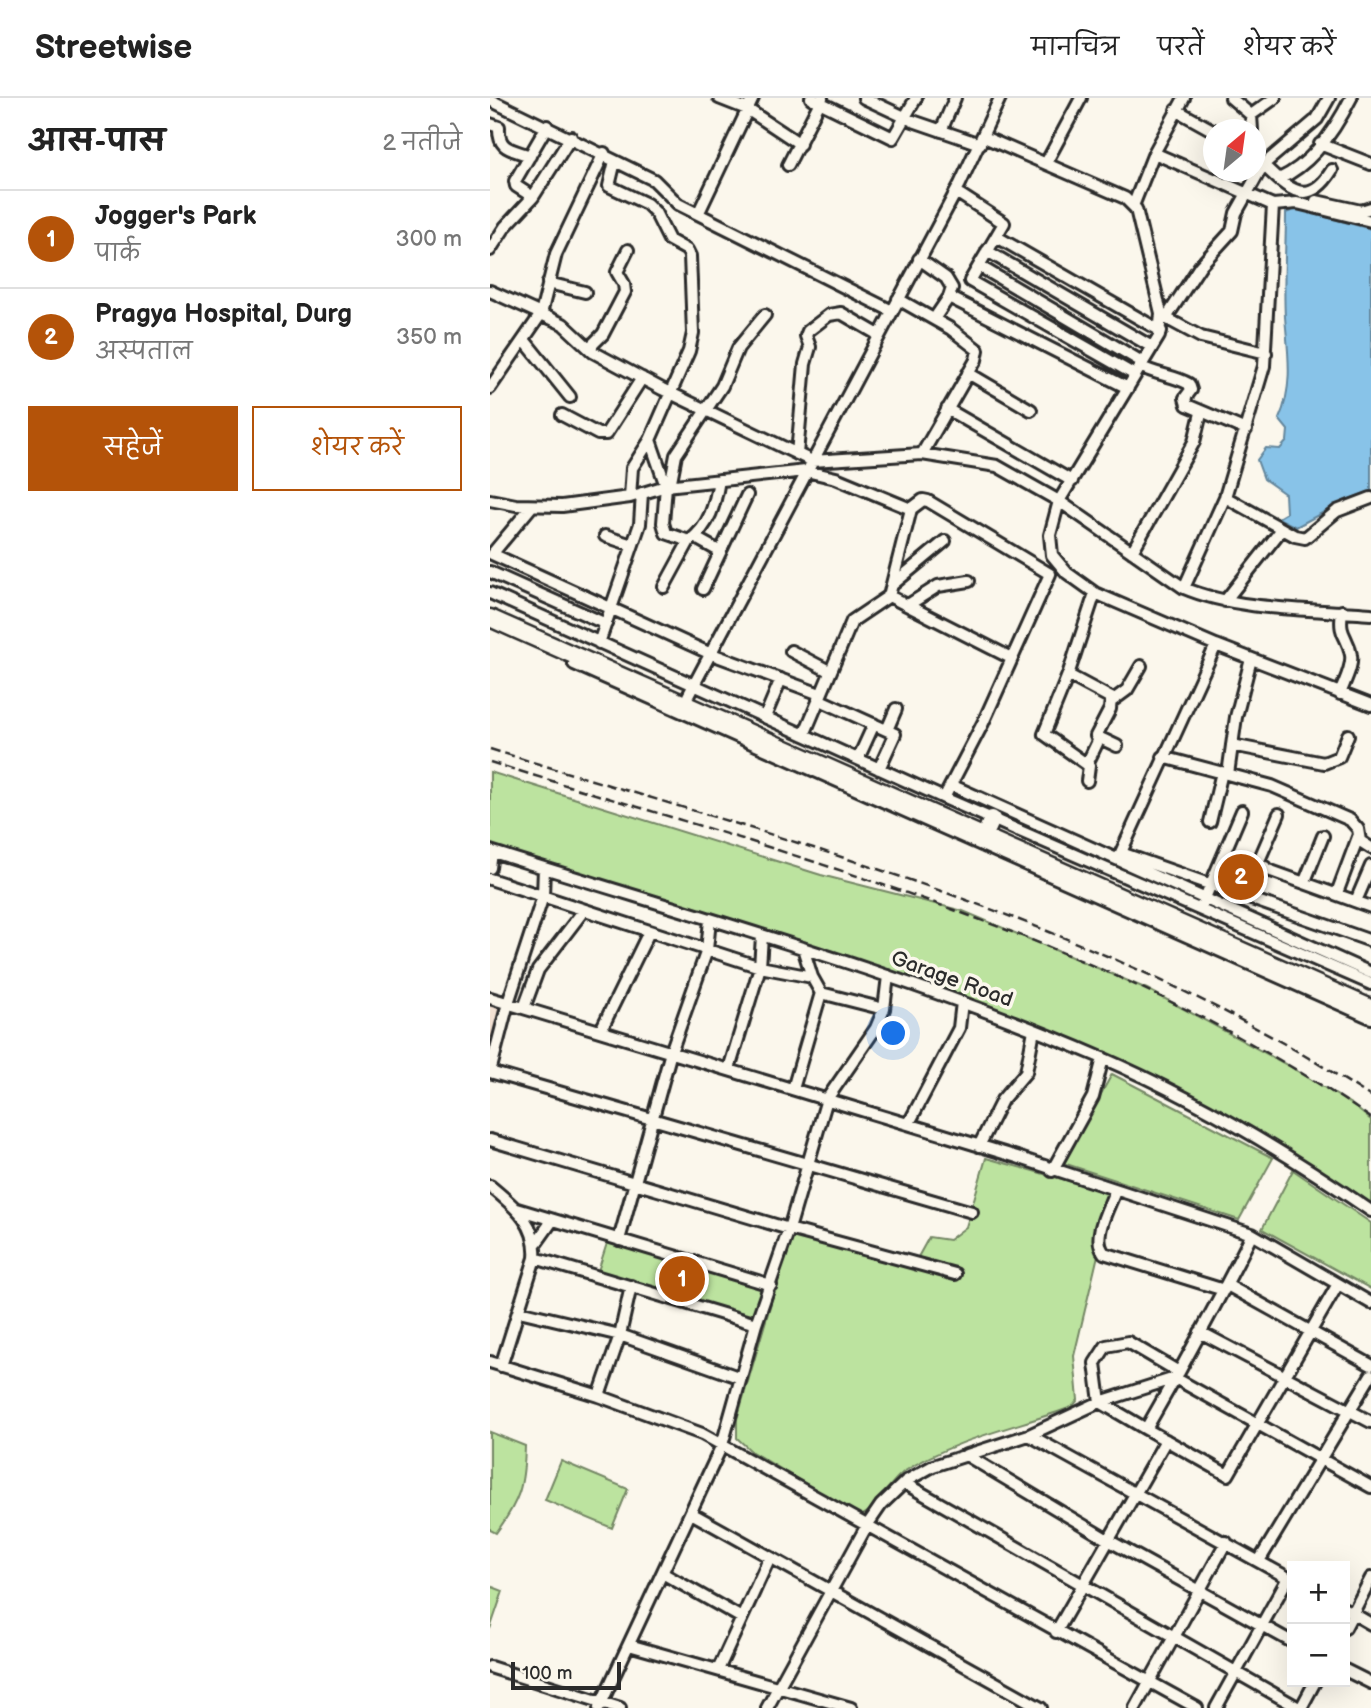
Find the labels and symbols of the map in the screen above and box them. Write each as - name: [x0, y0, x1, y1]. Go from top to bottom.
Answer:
- north arrow: [1203, 119, 1266, 182]
- pin: 2: [1218, 851, 1264, 903]
- street label: Garage Road: [888, 945, 1016, 1013]
- your location: [876, 1016, 910, 1050]
- pin: 1: [659, 1253, 705, 1305]
- scale bar: [511, 1659, 621, 1691]

